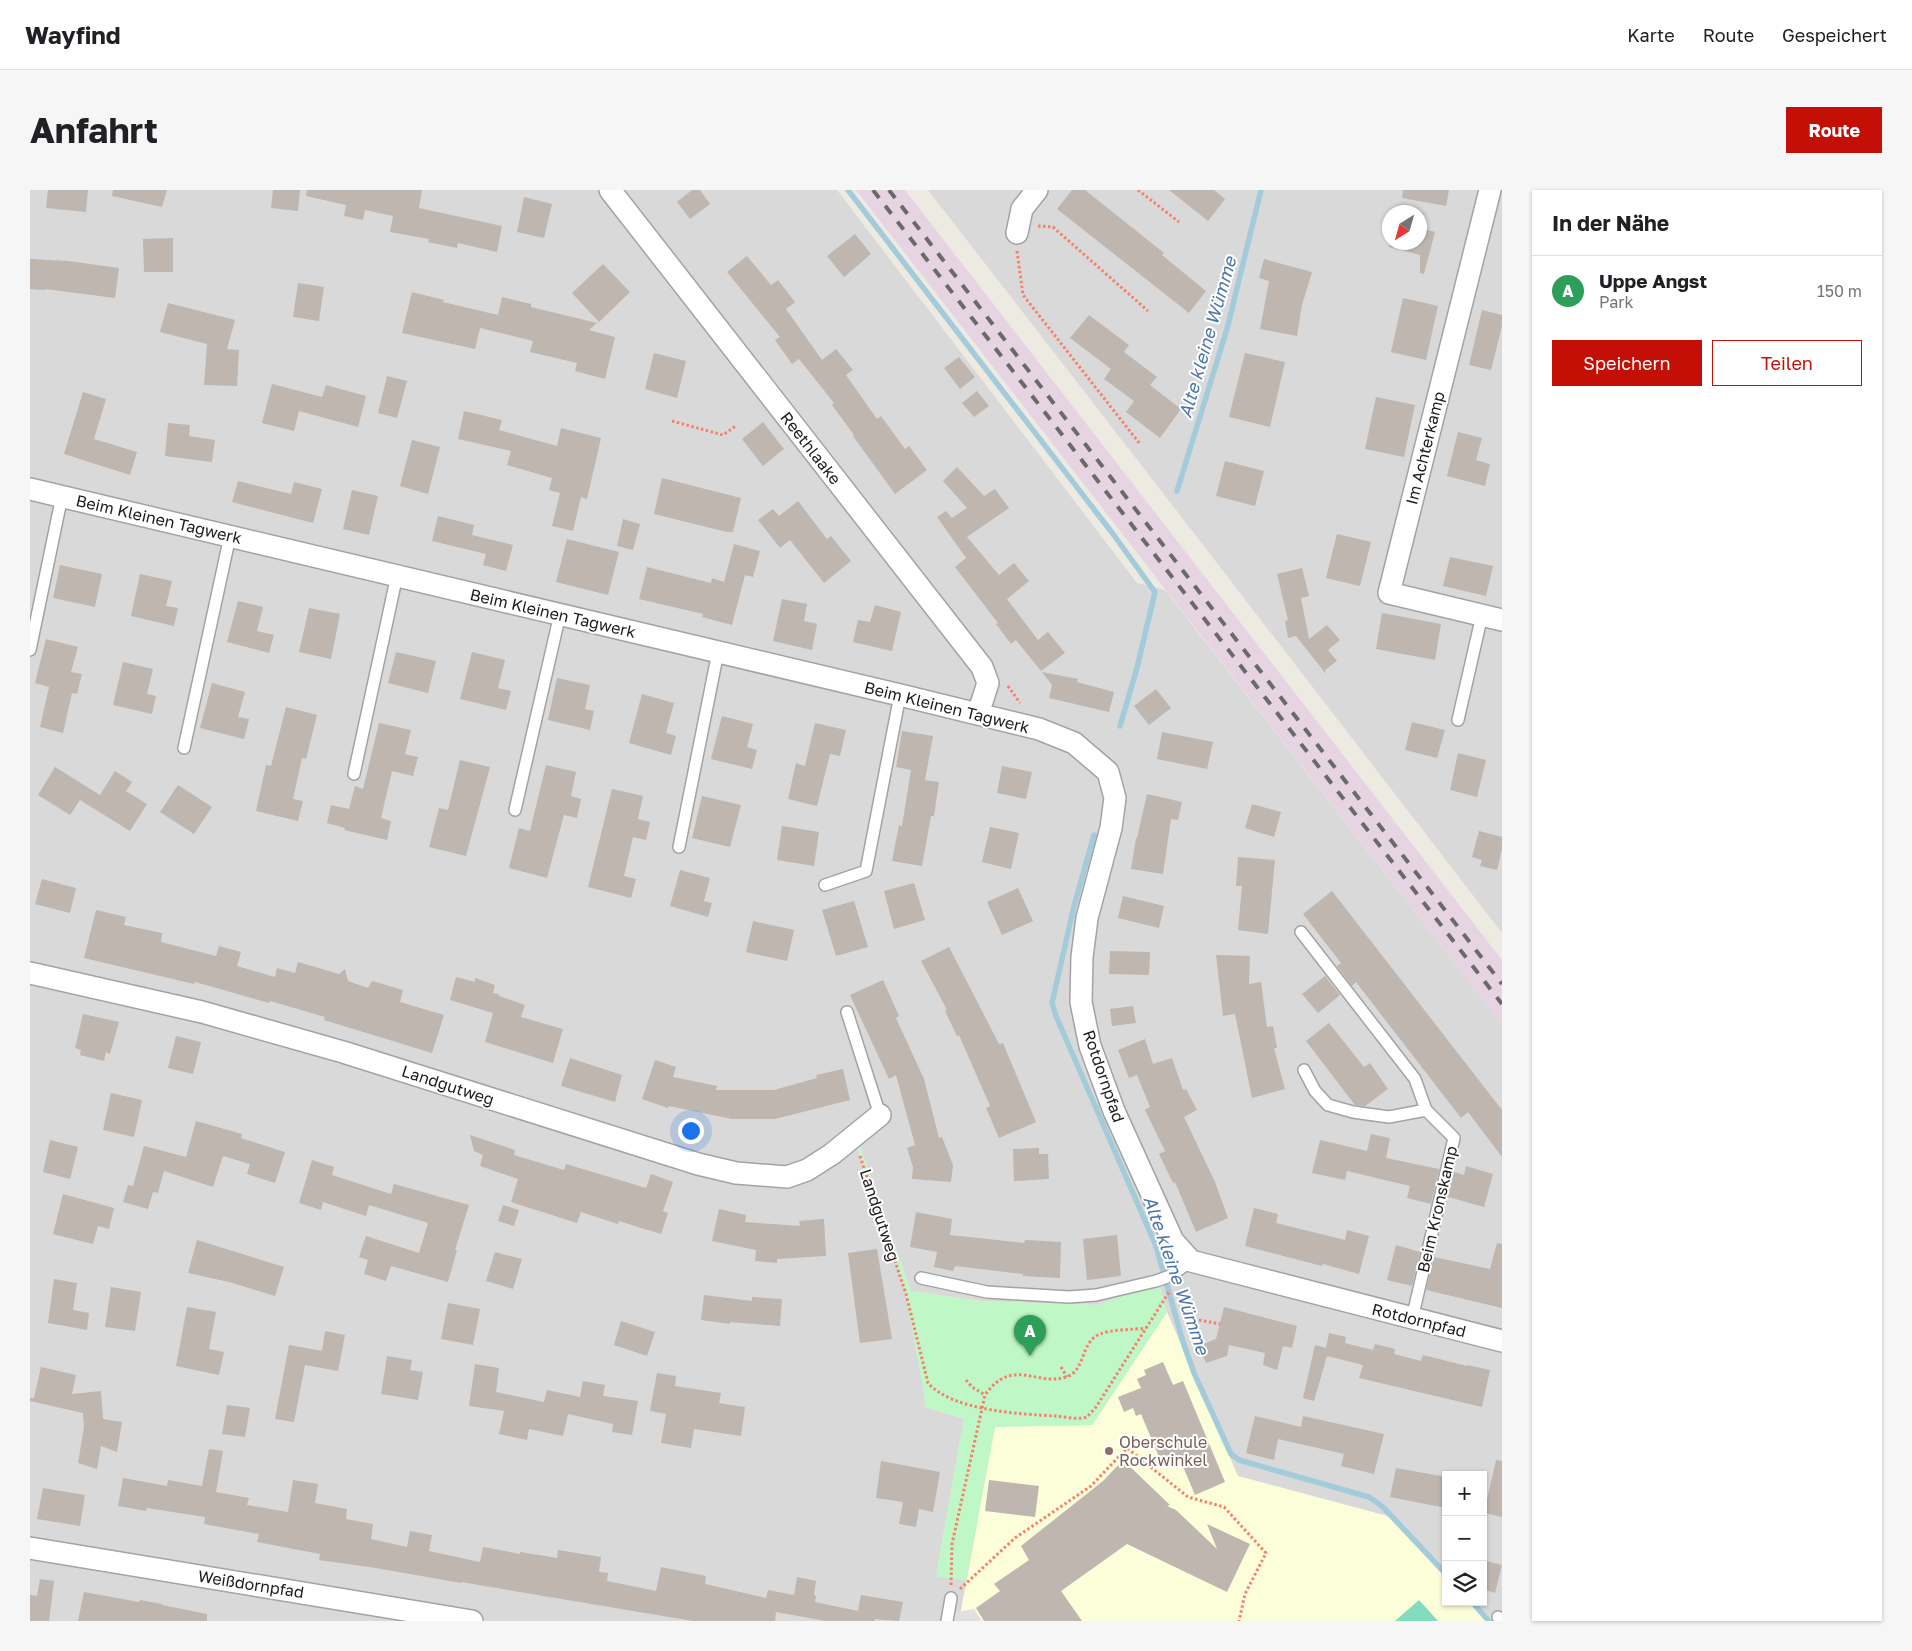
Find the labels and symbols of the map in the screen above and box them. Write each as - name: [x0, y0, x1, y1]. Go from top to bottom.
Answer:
- north arrow: [1382, 205, 1427, 250]
- water label: Alte kleine Wümme: [1173, 253, 1241, 420]
- street label: Im Achterkamp: [1401, 389, 1449, 507]
- street label: Reethlaake: [776, 408, 846, 488]
- street label: Beim Kleinen Tagwerk: [74, 490, 244, 548]
- street label: Beim Kleinen Tagwerk: [468, 584, 638, 642]
- street label: Beim Kleinen Tagwerk: [862, 677, 1032, 737]
- street label: Rotdornpfad: [1079, 1027, 1129, 1125]
- street label: Landgutweg: [399, 1061, 497, 1109]
- your location: [678, 1118, 704, 1144]
- street label: Beim Kronskamp: [1413, 1144, 1461, 1274]
- street label: Landgutweg: [856, 1166, 904, 1264]
- water label: Alte kleine Wümme: [1140, 1193, 1215, 1359]
- street label: Rotdornpfad: [1370, 1299, 1468, 1341]
- pin: A: [1014, 1315, 1046, 1356]
- place label: Oberschule Rockwinkel: [1119, 1432, 1207, 1470]
- marker: Oberschule Rockwinkel: [1103, 1445, 1115, 1457]
- street label: Weißdornpfad: [197, 1566, 305, 1602]

